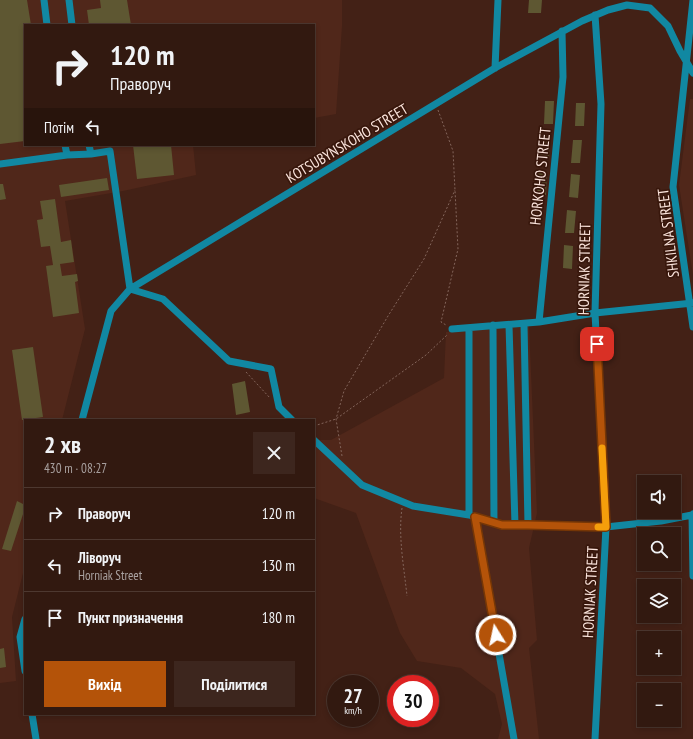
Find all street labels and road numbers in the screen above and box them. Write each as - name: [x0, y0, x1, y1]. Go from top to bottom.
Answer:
- street label: KOTSUBYNSKOHO STREET: [283, 99, 412, 187]
- street label: HORKOHO STREET: [525, 126, 555, 226]
- street label: SHKILNA STREET: [653, 187, 683, 278]
- street label: HORNIAK STREET: [574, 222, 594, 315]
- street label: HORNIAK STREET: [578, 545, 602, 639]

